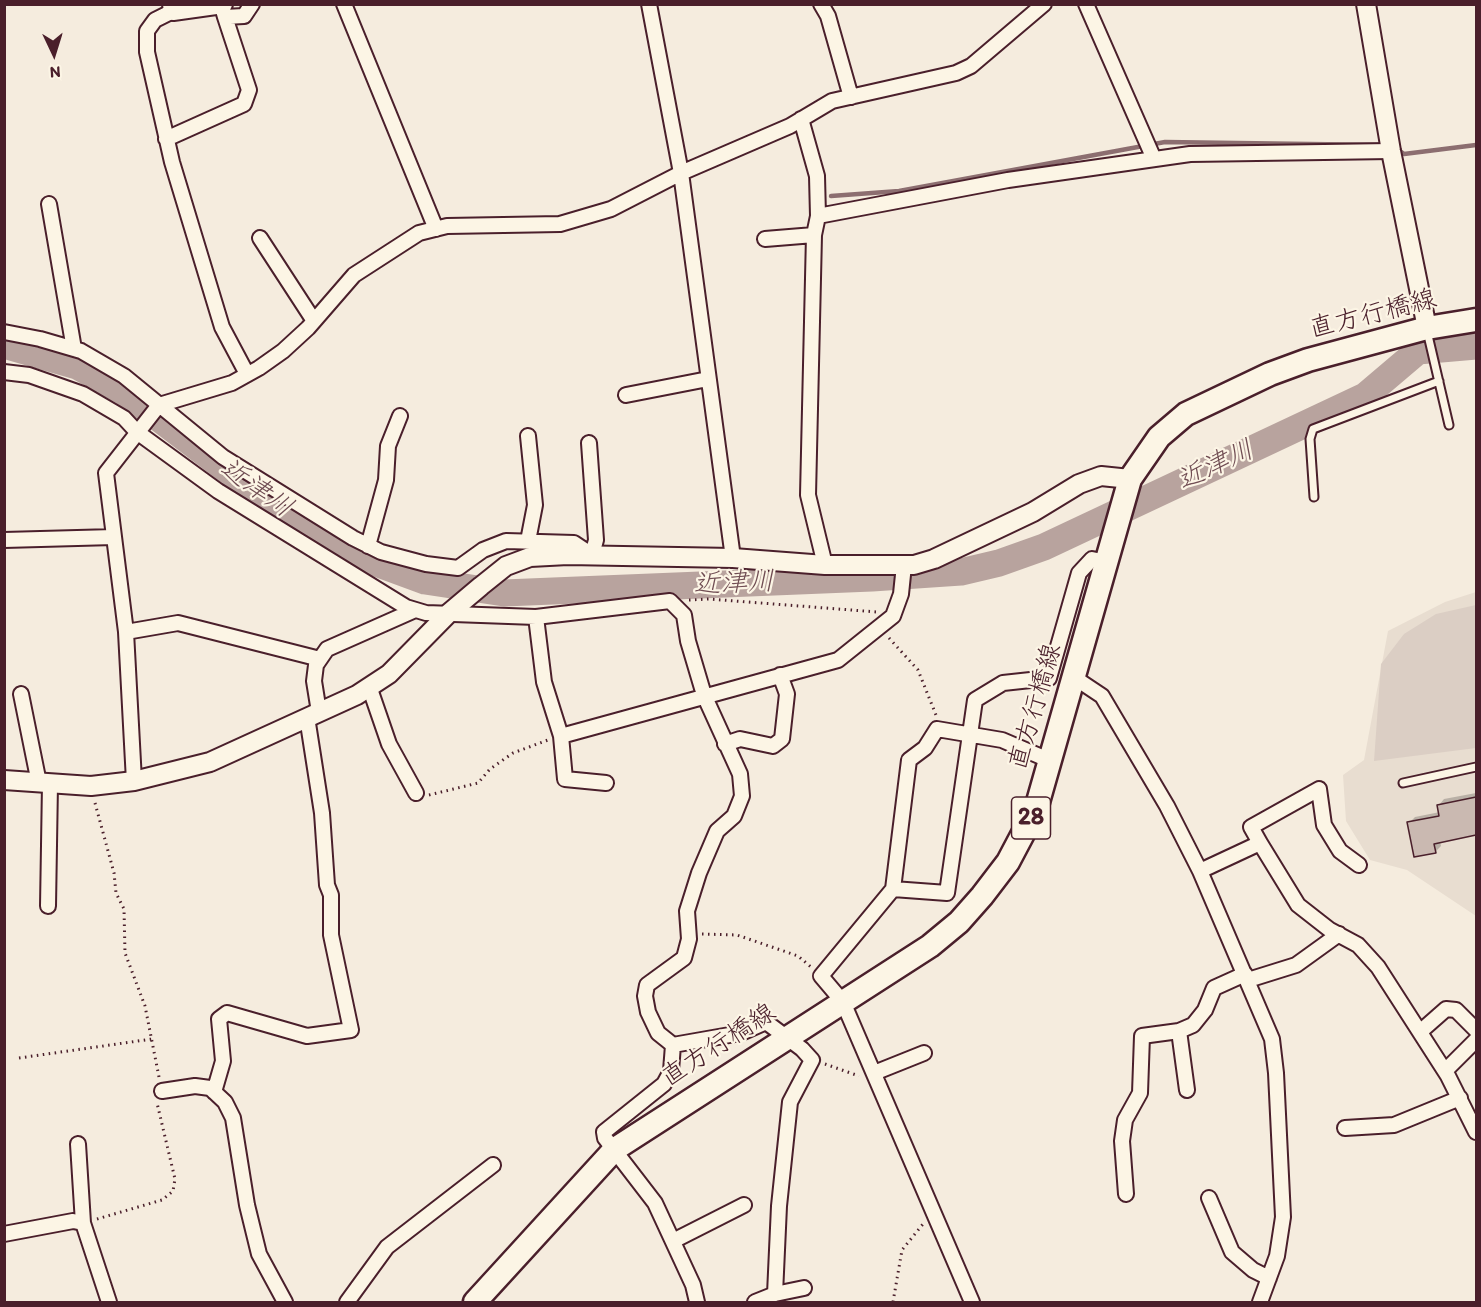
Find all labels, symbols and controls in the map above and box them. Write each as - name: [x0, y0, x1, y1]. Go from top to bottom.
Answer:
- north arrow: [24, 24, 84, 84]
- text: N: [49, 63, 61, 82]
- street label: 直方行橋線: [1306, 284, 1440, 346]
- water label: 近津川: [1172, 434, 1260, 498]
- water label: 近津川: [214, 452, 298, 526]
- water label: 近津川: [693, 566, 775, 602]
- street label: 直方行橋線: [1003, 640, 1069, 774]
- road number: 28: [1012, 797, 1050, 839]
- street label: 直方行橋線: [656, 998, 782, 1094]

